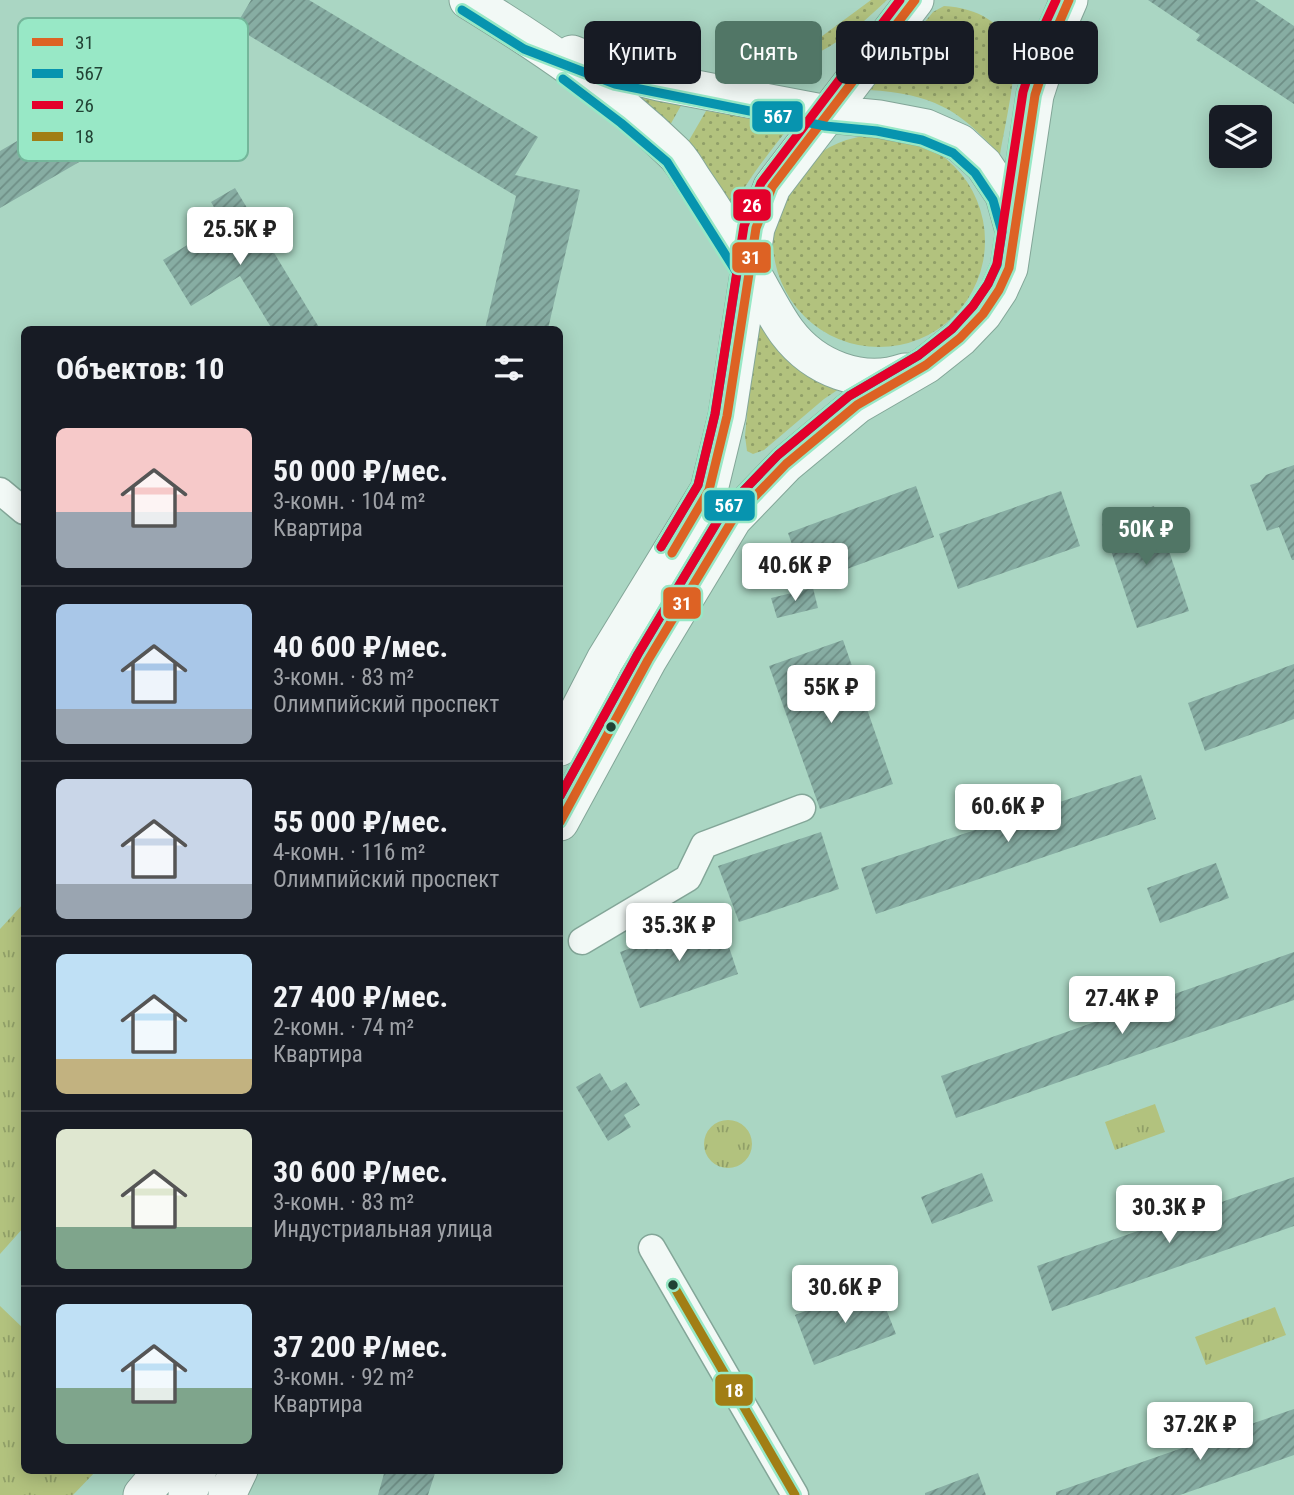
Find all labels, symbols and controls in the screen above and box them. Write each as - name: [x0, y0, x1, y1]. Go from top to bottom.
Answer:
- legend: [18, 18, 248, 161]
- chip: Купить: [584, 21, 701, 84]
- chip: Снять: [715, 21, 822, 84]
- chip: Фильтры: [836, 21, 974, 84]
- chip: Новое: [988, 21, 1098, 84]
- text: 31: [75, 31, 94, 54]
- text: 567: [75, 62, 103, 85]
- text: 26: [75, 94, 94, 117]
- line badge: 567: [751, 100, 804, 133]
- text: 567: [764, 105, 792, 128]
- map controls: [1209, 105, 1272, 168]
- button: layers: [1209, 105, 1272, 168]
- text: 18: [75, 125, 94, 148]
- line badge: 26: [732, 188, 772, 222]
- text: 26: [742, 194, 762, 217]
- pin: 25.5K ₽: [175, 208, 305, 267]
- text: 25.5K ₽: [203, 216, 277, 243]
- line badge: 31: [731, 241, 772, 274]
- text: 31: [741, 246, 761, 269]
- icon: filters: [490, 349, 528, 387]
- text: Объектов: 10: [56, 351, 224, 386]
- text: 50 000 ₽/мес.: [273, 453, 448, 488]
- icon: home: [112, 456, 196, 540]
- text: 3-комн. · 104 m²: [273, 488, 425, 515]
- line badge: 567: [703, 489, 756, 522]
- text: 567: [715, 494, 743, 517]
- pin: 50K ₽: [1097, 508, 1195, 567]
- text: Квартира: [273, 515, 363, 542]
- text: 50K ₽: [1118, 516, 1174, 543]
- pin: 40.6K ₽: [730, 544, 860, 603]
- text: 40.6K ₽: [758, 552, 832, 579]
- line badge: 31: [662, 586, 702, 620]
- text: 31: [672, 592, 692, 615]
- text: 40 600 ₽/мес.: [273, 629, 448, 664]
- icon: home: [112, 632, 196, 716]
- text: 3-комн. · 83 m²: [273, 664, 414, 691]
- pin: 55K ₽: [782, 666, 880, 725]
- text: 55K ₽: [803, 674, 859, 701]
- text: Олимпийский проспект: [273, 691, 499, 718]
- unlabelled marker: [604, 720, 618, 734]
- pin: 60.6K ₽: [943, 784, 1073, 844]
- text: 60.6K ₽: [971, 793, 1045, 820]
- text: 55 000 ₽/мес.: [273, 804, 448, 839]
- icon: home: [112, 807, 196, 891]
- text: 4-комн. · 116 m²: [273, 839, 425, 866]
- text: Олимпийский проспект: [273, 866, 499, 893]
- pin: 35.3K ₽: [614, 904, 744, 963]
- text: 35.3K ₽: [642, 912, 716, 939]
- pin: 27.4K ₽: [1057, 976, 1187, 1036]
- text: 27 400 ₽/мес.: [273, 979, 448, 1014]
- icon: home: [112, 982, 196, 1066]
- text: 27.4K ₽: [1085, 985, 1159, 1012]
- text: 2-комн. · 74 m²: [273, 1014, 414, 1041]
- text: Квартира: [273, 1041, 363, 1068]
- text: 30 600 ₽/мес.: [273, 1154, 448, 1189]
- icon: home: [112, 1157, 196, 1241]
- pin: 30.3K ₽: [1104, 1186, 1234, 1245]
- text: 3-комн. · 83 m²: [273, 1189, 414, 1216]
- text: 30.3K ₽: [1132, 1194, 1206, 1221]
- text: Индустриальная улица: [273, 1216, 493, 1243]
- pin: 30.6K ₽: [780, 1266, 910, 1325]
- text: 30.6K ₽: [808, 1274, 882, 1301]
- unlabelled marker: [666, 1278, 680, 1292]
- text: 37 200 ₽/мес.: [273, 1329, 448, 1364]
- icon: home: [112, 1332, 196, 1416]
- text: 3-комн. · 92 m²: [273, 1364, 414, 1391]
- line badge: 18: [714, 1373, 754, 1407]
- text: 18: [724, 1379, 744, 1402]
- text: Квартира: [273, 1391, 363, 1418]
- pin: 37.2K ₽: [1135, 1402, 1265, 1462]
- text: 37.2K ₽: [1163, 1411, 1237, 1438]

